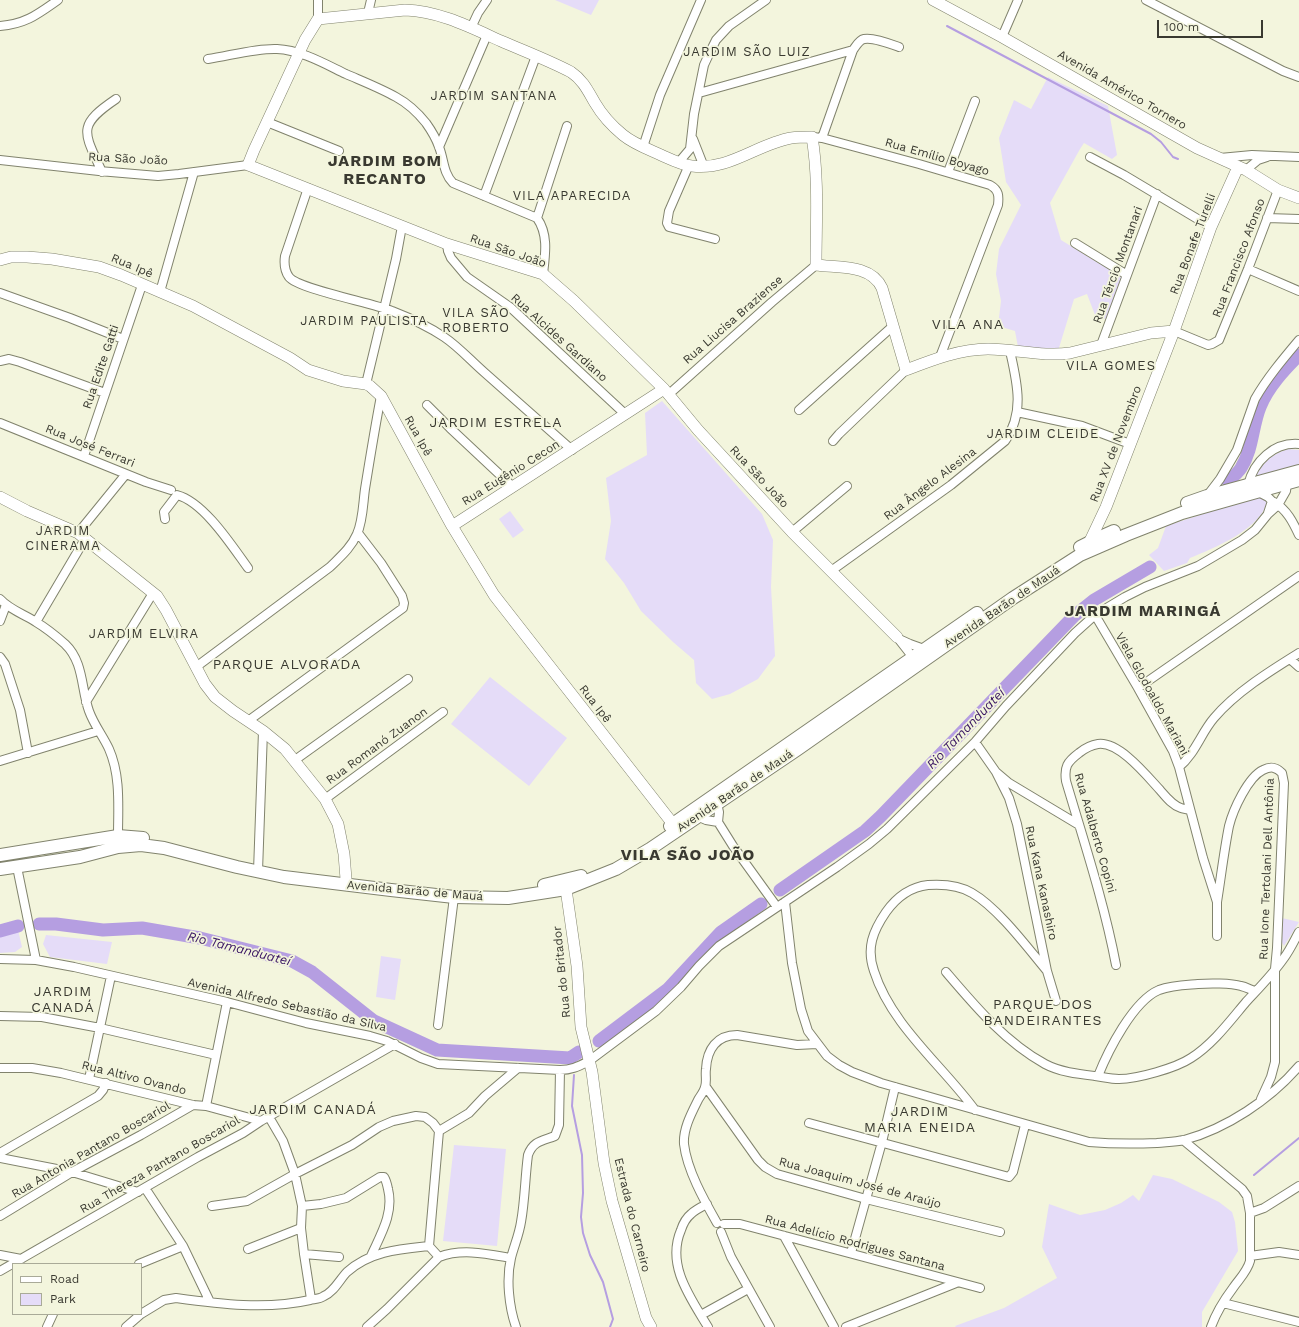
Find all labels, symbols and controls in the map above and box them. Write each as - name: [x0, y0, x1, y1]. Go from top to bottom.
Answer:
- scale bar: [1159, 12, 1265, 38]
- text: 100 m: [1164, 20, 1199, 34]
- district label: JARDIM SÃO LUIZ: [683, 44, 811, 60]
- street label: Avenida Américo Tornero: [1055, 47, 1189, 133]
- district label: JARDIM SANTANA: [431, 88, 557, 104]
- street label: Rua Emílio Boyago: [883, 135, 991, 179]
- street label: Rua São João: [88, 150, 168, 168]
- district label: JARDIM BOM RECANTO: [328, 151, 442, 189]
- district label: VILA APARECIDA: [513, 188, 631, 204]
- street label: Rua Bonafe Turelli: [1167, 192, 1219, 296]
- street label: Rua Francisco Afonso: [1210, 196, 1268, 320]
- street label: Rua Tércio Montanari: [1090, 204, 1146, 326]
- street label: Rua São João: [468, 231, 548, 271]
- street label: Rua Ipê: [109, 251, 155, 281]
- street label: Rua Liucisa Braziense: [680, 273, 786, 367]
- street label: Rua Alcides Gardiano: [508, 291, 610, 385]
- district label: VILA SÃO ROBERTO: [442, 305, 510, 336]
- district label: JARDIM PAULISTA: [300, 313, 428, 329]
- district label: VILA ANA: [932, 317, 1004, 333]
- street label: Rua Edite Gatti: [80, 323, 122, 411]
- district label: VILA GOMES: [1066, 358, 1156, 374]
- street label: Rua XV de Novembro: [1087, 384, 1145, 504]
- street label: Rua Ipê: [401, 413, 435, 459]
- district label: JARDIM ESTRELA: [430, 415, 562, 431]
- street label: Rua José Ferrari: [43, 421, 137, 471]
- district label: JARDIM CLEIDE: [987, 426, 1099, 442]
- street label: Rua Eugênio Cecon: [459, 437, 563, 509]
- street label: Rua São João: [727, 443, 791, 511]
- street label: Rua Ângelo Alesina: [881, 445, 979, 523]
- district label: JARDIM CINERAMA: [25, 523, 101, 554]
- street label: Avenida Barão de Mauá: [941, 563, 1063, 651]
- district label: JARDIM MARINGÁ: [1065, 601, 1221, 621]
- district label: JARDIM ELVIRA: [89, 626, 199, 642]
- street label: Viela Glodoaldo Mariani: [1112, 630, 1192, 758]
- district label: PARQUE ALVORADA: [213, 657, 361, 673]
- street label: Rua Ipê: [576, 682, 614, 726]
- water label: Rio Tamanduateí: [924, 686, 1008, 772]
- street label: Rua Romanó Zuanon: [324, 704, 430, 788]
- street label: Avenida Barão de Mauá: [674, 747, 796, 835]
- street label: Rua Adalberto Copini: [1071, 771, 1119, 895]
- street label: Rua Ione Tertolani Dell Antônia: [1257, 778, 1277, 960]
- street label: Rua Kana Kanashiro: [1022, 825, 1060, 941]
- district label: VILA SÃO JOÃO: [621, 845, 755, 865]
- street label: Avenida Barão de Mauá: [346, 878, 484, 904]
- street label: Rua do Britador: [550, 925, 574, 1019]
- water label: Rio Tamanduateí: [186, 929, 292, 969]
- street label: Avenida Alfredo Sebastião da Silva: [186, 975, 388, 1035]
- district label: JARDIM CANADÁ: [31, 984, 95, 1016]
- district label: PARQUE DOS BANDEIRANTES: [984, 997, 1102, 1030]
- street label: Rua Altivo Ovando: [80, 1058, 188, 1098]
- street label: Rua Antonia Pantano Boscariol: [9, 1099, 173, 1201]
- district label: JARDIM CANADÁ: [249, 1102, 377, 1118]
- district label: JARDIM MARIA ENEIDA: [864, 1104, 976, 1136]
- street label: Rua Thereza Pantano Boscariol: [77, 1113, 243, 1217]
- street label: Rua Joaquim José de Araújo: [777, 1154, 943, 1212]
- street label: Estrada do Carneiro: [611, 1156, 653, 1274]
- street label: Rua Adelício Rodrigues Santana: [763, 1212, 947, 1274]
- legend: [12, 1263, 142, 1315]
- text: Road: [50, 1272, 79, 1286]
- text: Park: [50, 1292, 76, 1306]

